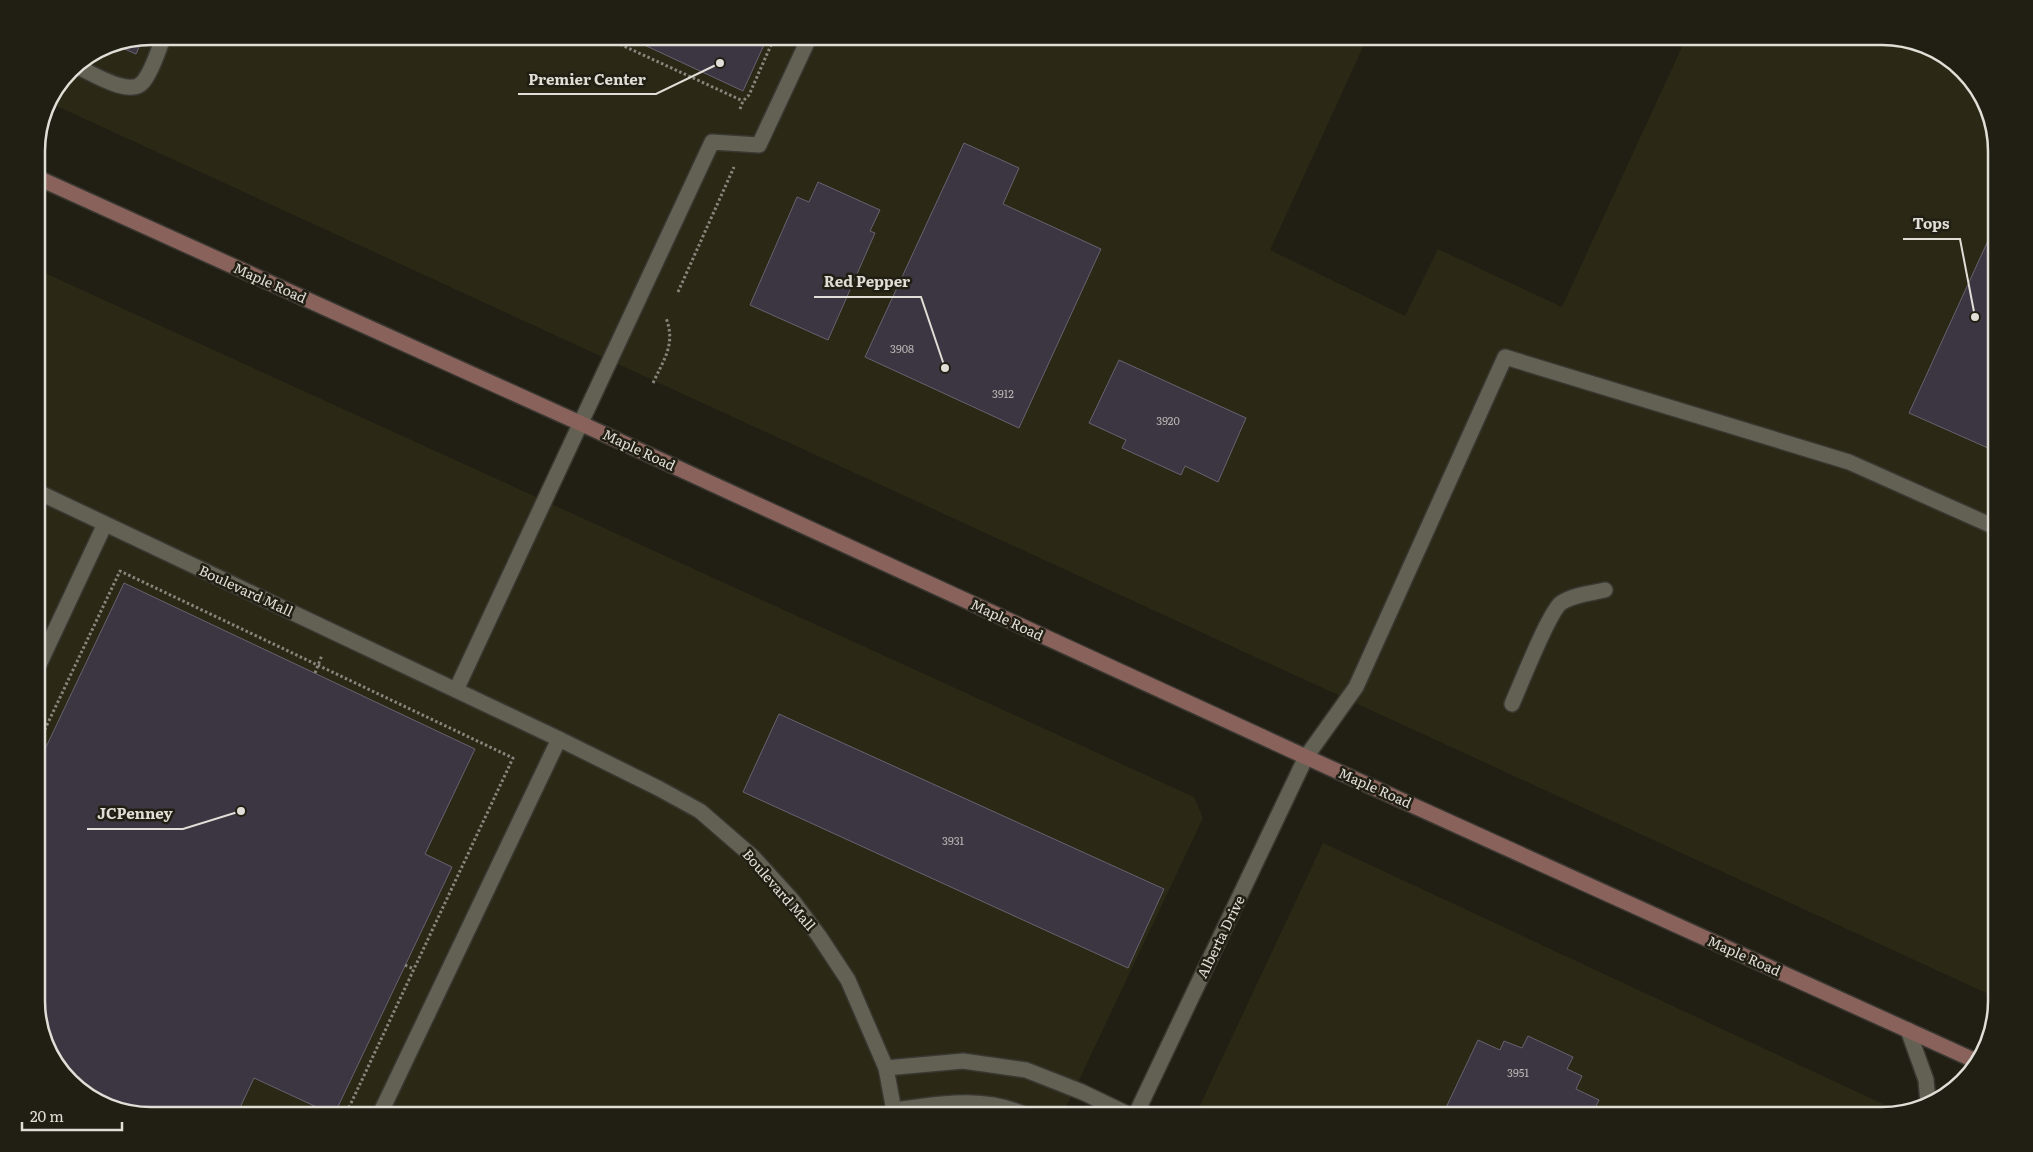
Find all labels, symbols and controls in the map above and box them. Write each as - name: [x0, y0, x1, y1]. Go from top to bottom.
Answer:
- callout: Premier Center: [518, 64, 656, 94]
- text: Premier Center: [528, 67, 646, 90]
- callout: Tops: [1903, 209, 1960, 239]
- text: Tops: [1913, 211, 1950, 234]
- street label: Maple Road: [231, 257, 311, 307]
- callout: Red Pepper: [814, 267, 921, 297]
- text: Red Pepper: [824, 269, 910, 292]
- house number: 3908: [890, 340, 914, 356]
- house number: 3912: [992, 385, 1014, 401]
- house number: 3920: [1156, 412, 1180, 428]
- street label: Maple Road: [600, 424, 679, 475]
- street label: Boulevard Mall: [196, 560, 297, 621]
- street label: Maple Road: [968, 594, 1047, 645]
- street label: Maple Road: [1336, 762, 1416, 812]
- callout: JCPenney: [87, 799, 183, 829]
- text: JCPenney: [97, 801, 173, 824]
- house number: 3931: [942, 832, 965, 848]
- street label: Boulevard Mall: [739, 844, 821, 935]
- street label: Alberta Drive: [1191, 892, 1249, 981]
- street label: Maple Road: [1705, 930, 1785, 980]
- house number: 3951: [1507, 1064, 1529, 1080]
- scale bar: [22, 1100, 122, 1132]
- text: 20 m: [30, 1104, 64, 1127]

